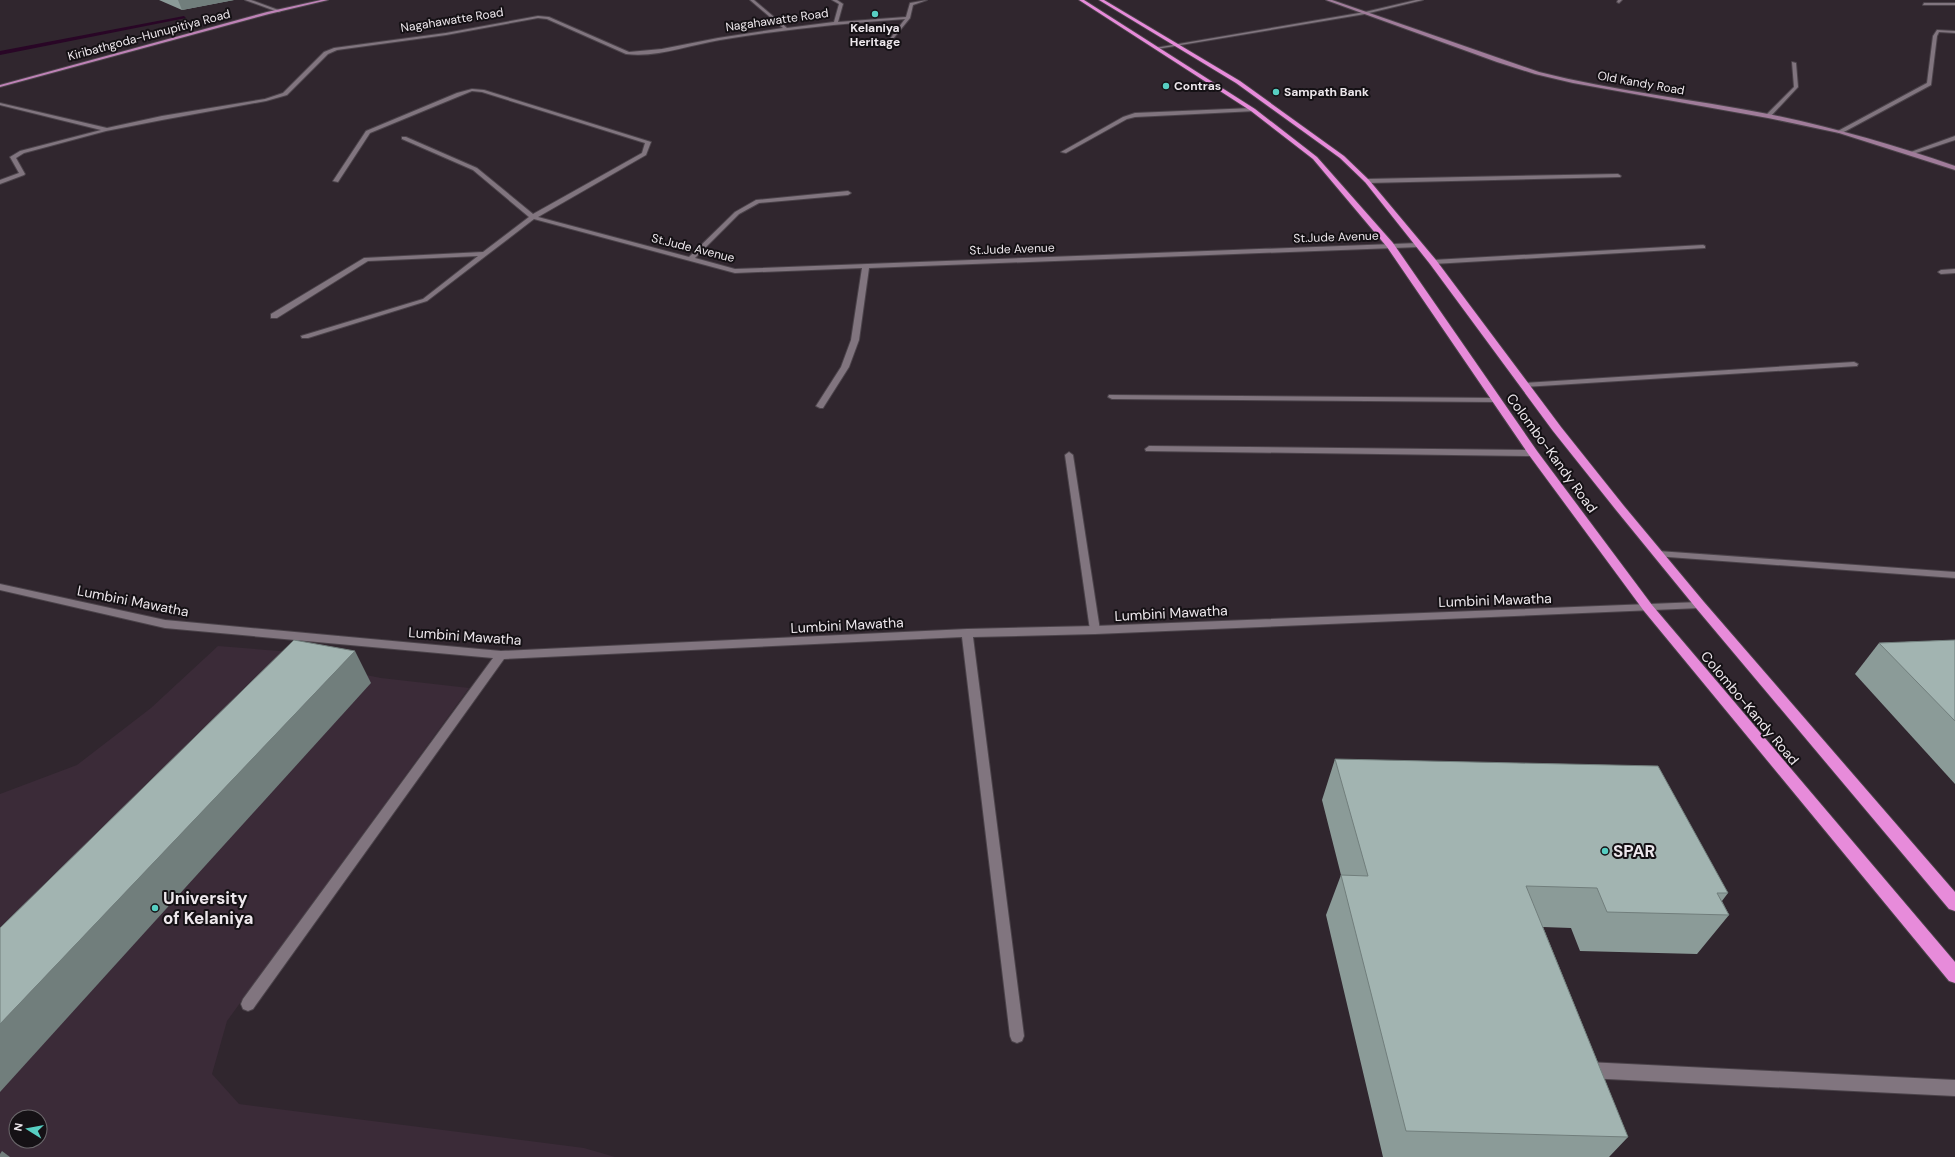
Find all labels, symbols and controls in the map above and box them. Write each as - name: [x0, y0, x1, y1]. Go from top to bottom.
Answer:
- street label: Nagahawatte Road: [399, 4, 505, 36]
- street label: Nagahawatte Road: [724, 5, 830, 35]
- street label: Kiribathgoda-Hunupitiya Road: [66, 6, 232, 64]
- marker: Kelaniya Heritage: [870, 9, 880, 19]
- place label: Kelaniya Heritage: [850, 20, 900, 50]
- street label: Old Kandy Road: [1596, 67, 1686, 99]
- place label: Contras: [1174, 78, 1221, 94]
- marker: Contras: [1161, 81, 1171, 91]
- place label: Sampath Bank: [1284, 84, 1369, 100]
- marker: Sampath Bank: [1271, 87, 1281, 97]
- street label: St.Jude Avenue: [1293, 228, 1379, 246]
- street label: St.Jude Avenue: [650, 230, 736, 266]
- street label: St.Jude Avenue: [969, 240, 1055, 258]
- street label: Colombo-Kandy Road: [1503, 390, 1601, 516]
- street label: Lumbini Mawatha: [76, 581, 190, 621]
- street label: Lumbini Mawatha: [1438, 589, 1552, 611]
- street label: Lumbini Mawatha: [1114, 601, 1228, 625]
- street label: Lumbini Mawatha: [790, 613, 904, 637]
- street label: Lumbini Mawatha: [408, 623, 522, 649]
- street label: Colombo-Kandy Road: [1697, 647, 1803, 769]
- place label: SPAR: [1613, 840, 1655, 862]
- marker: SPAR: [1600, 846, 1610, 856]
- place label: University of Kelaniya: [163, 887, 253, 929]
- marker: University of Kelaniya: [150, 903, 160, 913]
- north arrow: [8, 1109, 48, 1149]
- text: N: [11, 1122, 26, 1132]

